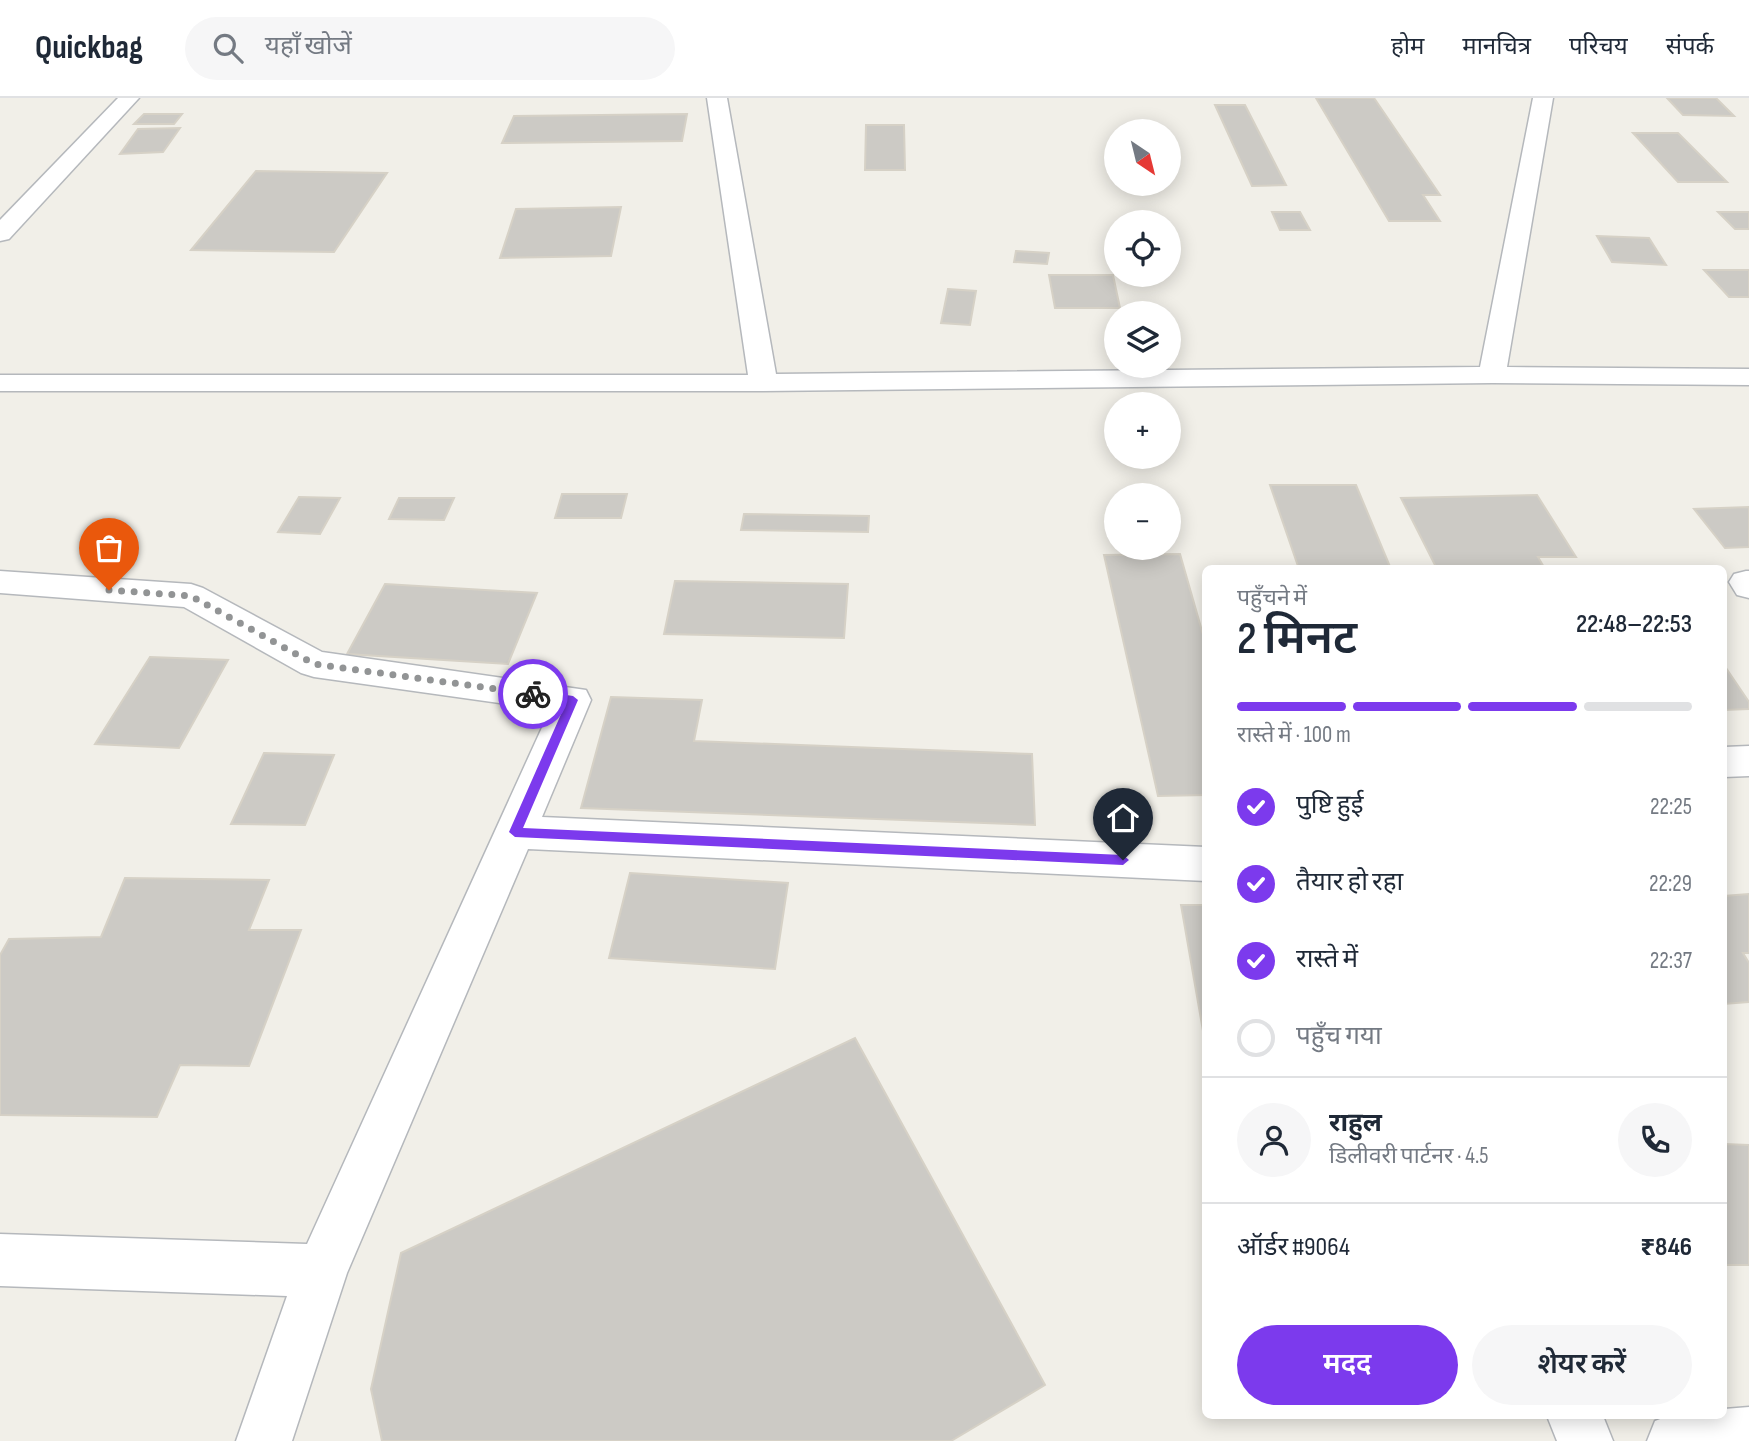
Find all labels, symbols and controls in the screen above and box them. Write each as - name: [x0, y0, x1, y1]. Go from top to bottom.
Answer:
- search box: [185, 17, 675, 80]
- text: Quickbag: [35, 28, 143, 68]
- icon: search: [209, 29, 247, 67]
- text: यहाँ खोजें: [265, 31, 352, 62]
- text: होम: [1391, 32, 1424, 61]
- text: मानचित्र: [1462, 32, 1531, 61]
- text: परिचय: [1569, 32, 1628, 61]
- text: संपर्क: [1666, 32, 1714, 61]
- north arrow: [1104, 119, 1181, 196]
- map controls: [1104, 119, 1181, 560]
- button: locate: [1104, 210, 1181, 287]
- button: layers: [1104, 301, 1181, 378]
- button: +: [1104, 392, 1181, 469]
- button: −: [1104, 483, 1181, 560]
- pin: [79, 518, 139, 590]
- icon: bag: [90, 529, 128, 567]
- text: पहुँचने में: [1237, 584, 1307, 612]
- text: 22:48–22:53: [1576, 609, 1692, 640]
- text: 2 मिनट: [1237, 612, 1357, 667]
- courier: [498, 659, 568, 729]
- icon: bike: [514, 675, 552, 713]
- text: रास्ते में · 100 m: [1237, 721, 1351, 749]
- pin: [1093, 788, 1153, 860]
- icon: check: [1237, 788, 1275, 826]
- text: पुष्टि हुई: [1296, 790, 1363, 821]
- text: 22:25: [1650, 793, 1692, 821]
- icon: home: [1104, 799, 1142, 837]
- icon: check: [1237, 865, 1275, 903]
- text: तैयार हो रहा: [1296, 867, 1403, 898]
- text: 22:29: [1649, 870, 1692, 898]
- icon: check: [1237, 942, 1275, 980]
- text: रास्ते में: [1296, 944, 1358, 975]
- text: 22:37: [1650, 947, 1692, 975]
- text: पहुँच गया: [1296, 1021, 1382, 1052]
- button: person: [1237, 1103, 1311, 1177]
- button: phone: [1618, 1103, 1692, 1177]
- text: राहुल: [1329, 1108, 1382, 1139]
- text: डिलीवरी पार्टनर · 4.5: [1329, 1142, 1488, 1170]
- text: ऑर्डर #9064: [1237, 1232, 1350, 1263]
- text: ₹846: [1640, 1232, 1692, 1263]
- button: मदद: [1237, 1325, 1458, 1405]
- button: शेयर करें: [1472, 1325, 1692, 1405]

